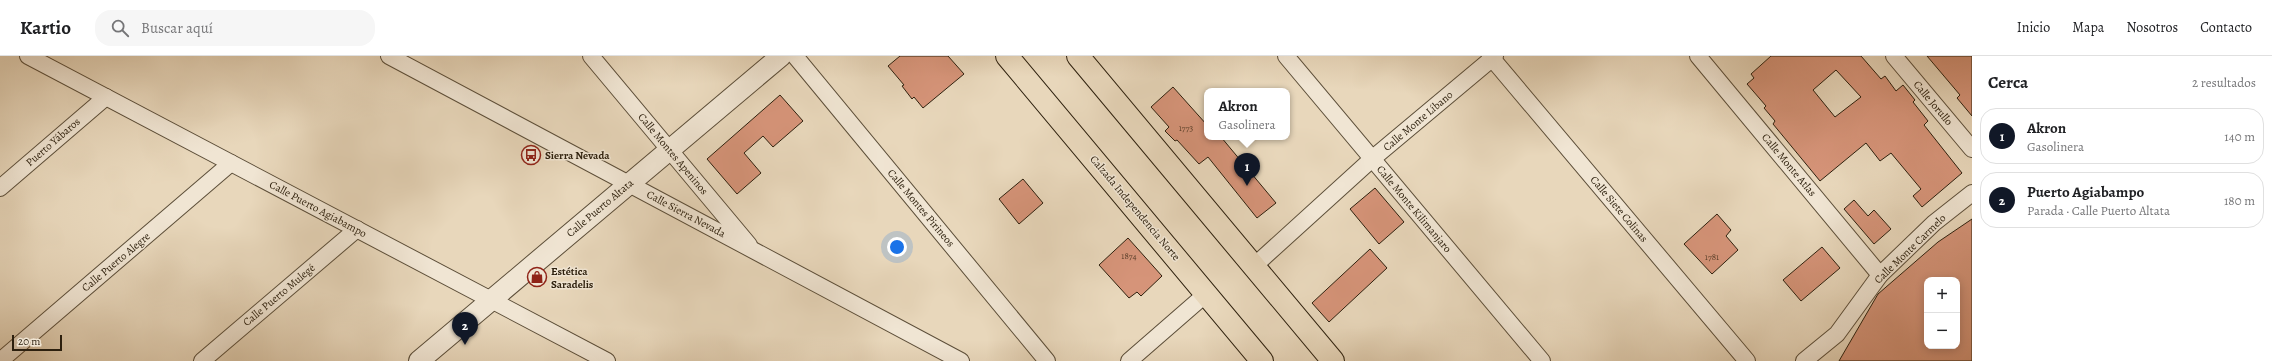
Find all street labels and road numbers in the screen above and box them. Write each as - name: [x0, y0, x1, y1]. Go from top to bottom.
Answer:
- street label: Calle Jorullo: [1910, 77, 1956, 129]
- street label: Calle Monte Líbano: [1380, 87, 1456, 155]
- street label: Calle Montes Apeninos: [634, 110, 712, 198]
- street label: Puerto Yábaros: [23, 114, 83, 170]
- street label: Calle Monte Atlas: [1758, 130, 1820, 200]
- street label: Calzada Independencia Norte: [1086, 152, 1184, 264]
- street label: Calle Monte Kilimanjaro: [1373, 162, 1455, 256]
- street label: Calle Montes Pirineos: [884, 166, 958, 250]
- street label: Calle Siete Colinas: [1587, 173, 1651, 245]
- street label: Calle Puerto Altata: [563, 175, 637, 241]
- street label: Calle Puerto Agiabampo: [267, 177, 370, 241]
- street label: Calle Sierra Nevada: [644, 187, 729, 242]
- street label: Calle Monte Carmelo: [1871, 210, 1949, 287]
- street label: Calle Puerto Alegre: [79, 229, 153, 295]
- street label: Calle Puerto Mulegé: [240, 260, 318, 330]

